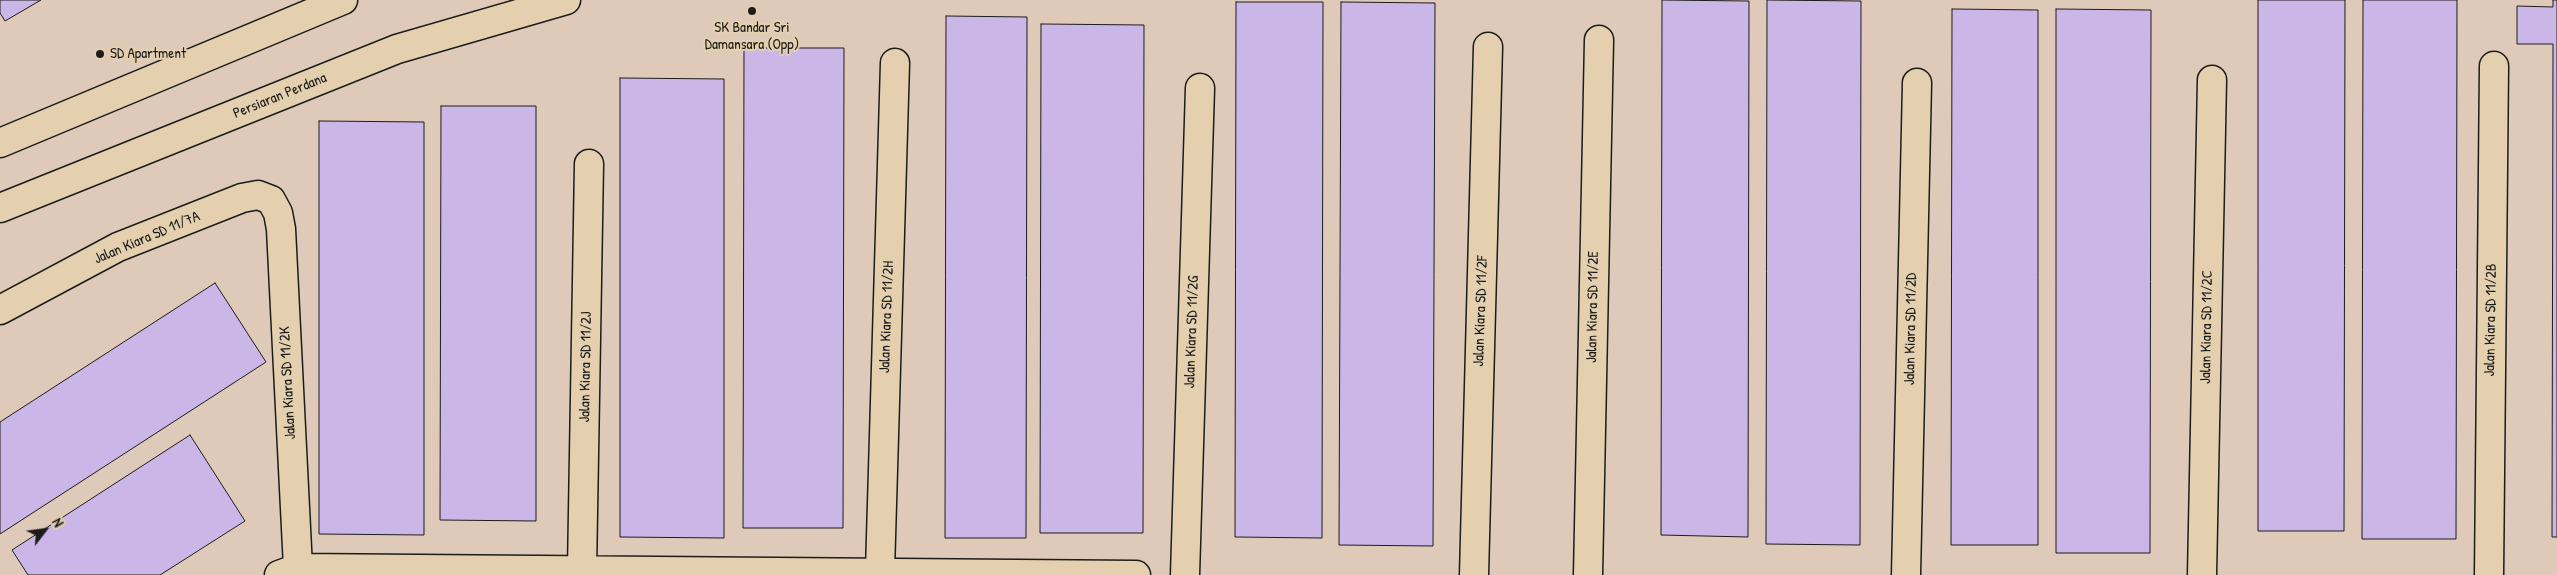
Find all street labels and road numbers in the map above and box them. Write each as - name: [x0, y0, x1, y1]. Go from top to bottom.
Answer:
- street label: Persiaran Perdana: [231, 69, 329, 123]
- street label: Jalan Kiara SD 11/7A: [91, 208, 203, 268]
- street label: Jalan Kiara SD 11/2E: [1583, 251, 1603, 363]
- street label: Jalan Kiara SD 11/2F: [1470, 255, 1492, 367]
- street label: Jalan Kiara SD 11/2H: [876, 260, 898, 374]
- street label: Jalan Kiara SD 11/2B: [2481, 263, 2501, 377]
- street label: Jalan Kiara SD 11/2C: [2197, 270, 2217, 384]
- street label: Jalan Kiara SD 11/2D: [1901, 273, 1921, 385]
- street label: Jalan Kiara SD 11/2G: [1181, 275, 1203, 389]
- street label: Jalan Kiara SD 11/2J: [576, 311, 596, 423]
- street label: Jalan Kiara SD 11/2K: [276, 326, 300, 440]

